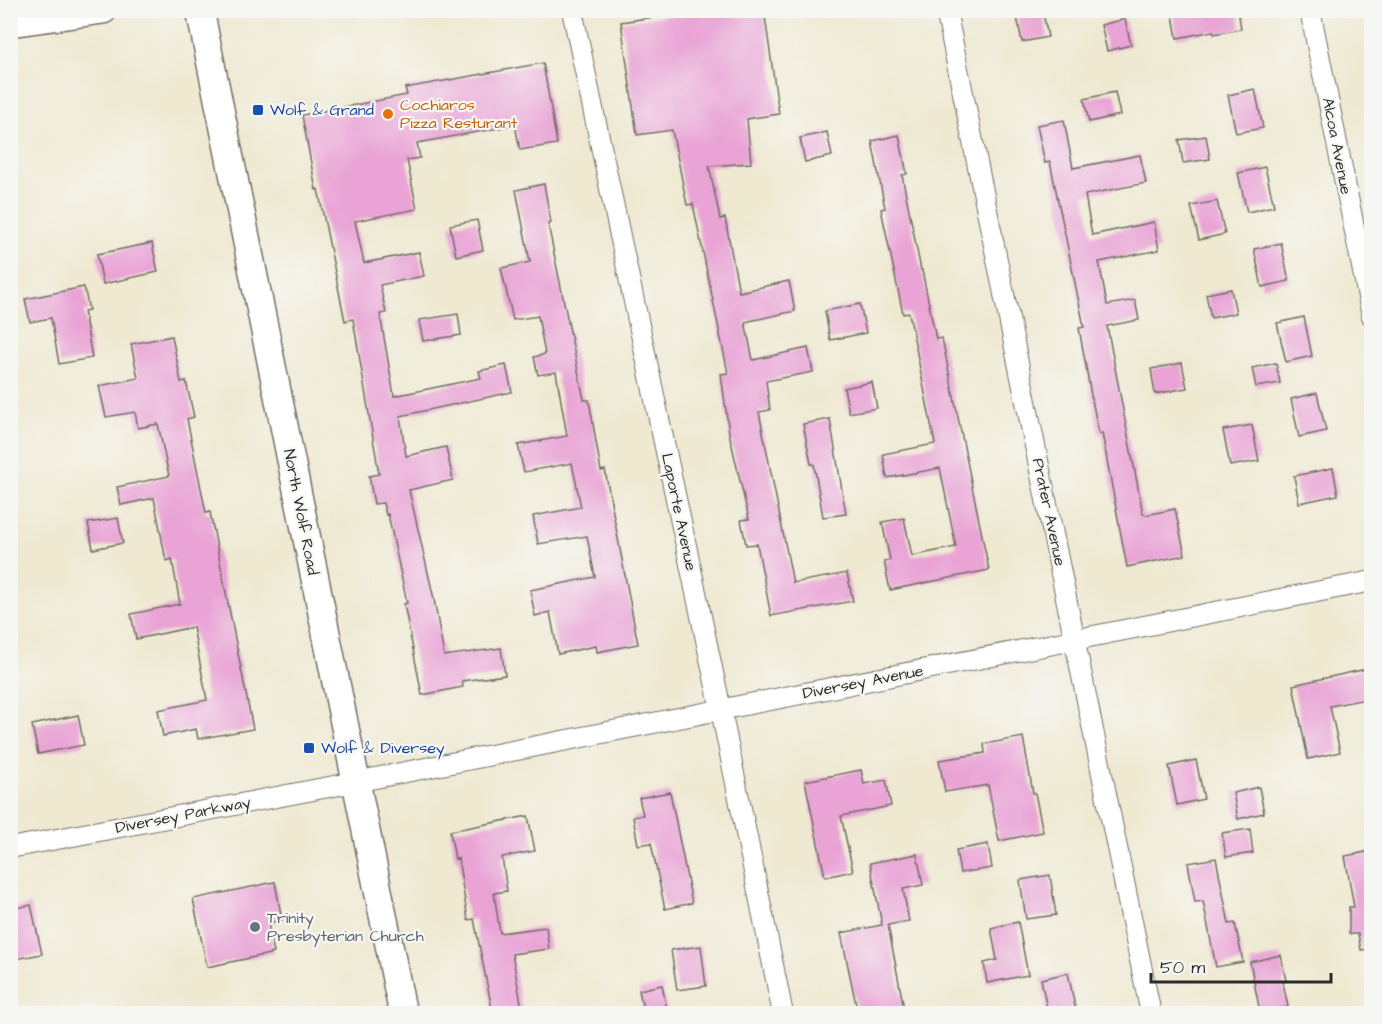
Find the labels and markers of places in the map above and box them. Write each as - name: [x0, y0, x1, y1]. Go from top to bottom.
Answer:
- place label: Cochiaros Pizza Resturant: [400, 94, 518, 134]
- place label: Wolf & Grand: [270, 99, 374, 121]
- marker: Wolf & Grand: [251, 103, 265, 117]
- marker: Cochiaros Pizza Resturant: [381, 107, 395, 121]
- place label: Wolf & Diversey: [321, 737, 445, 760]
- marker: Wolf & Diversey: [302, 741, 316, 755]
- place label: Trinity Presbyterian Church: [267, 907, 424, 948]
- marker: Trinity Presbyterian Church: [248, 920, 262, 934]

